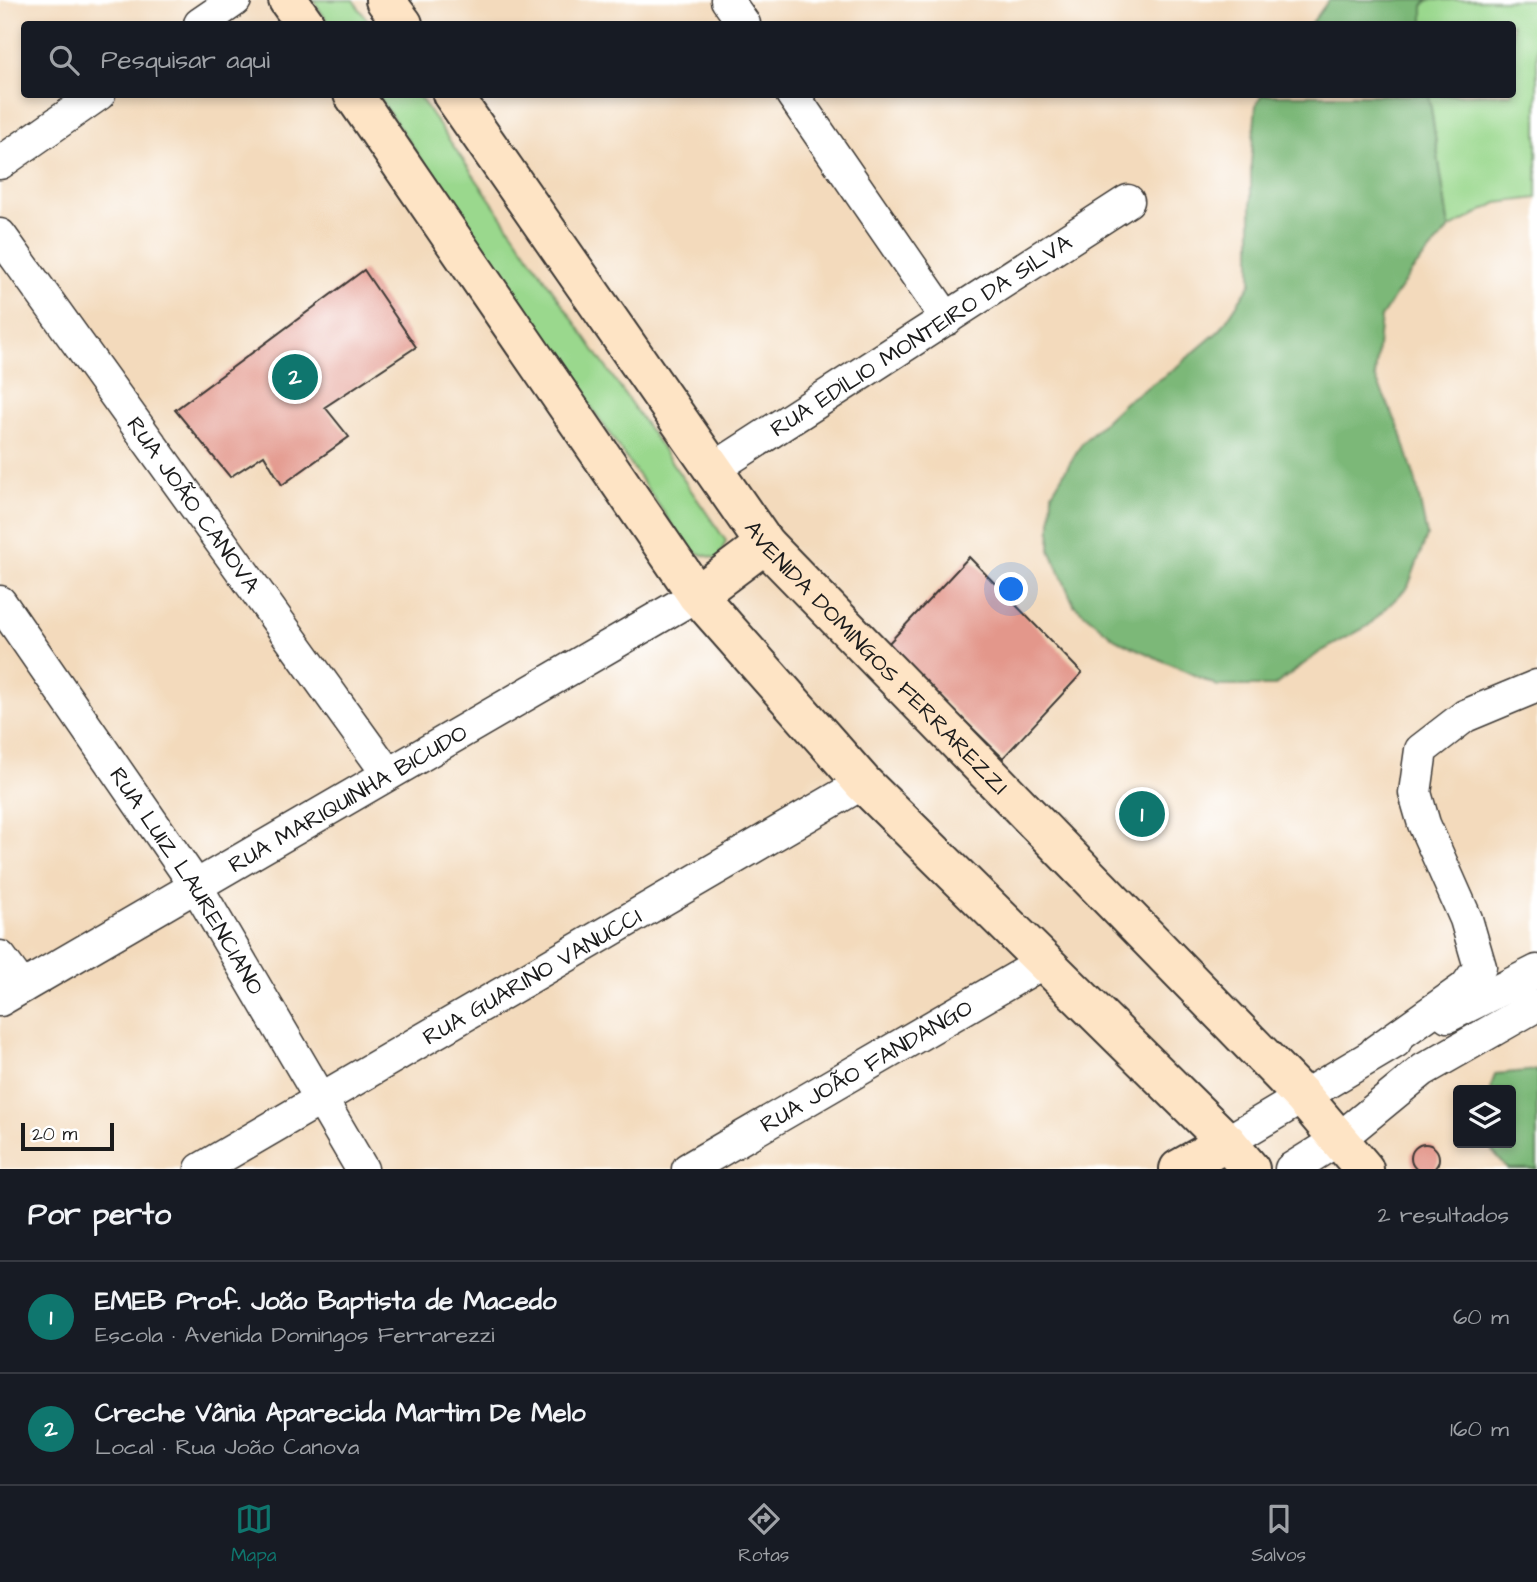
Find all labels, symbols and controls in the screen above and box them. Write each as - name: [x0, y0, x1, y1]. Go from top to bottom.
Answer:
- search box: [21, 21, 1516, 98]
- icon: search: [45, 41, 83, 79]
- text: Pesquisar aqui: [101, 42, 270, 78]
- street label: RUA EDÍLIO MONTEIRO DA SILVA: [764, 226, 1078, 445]
- pin: 2: [272, 351, 318, 403]
- street label: RUA JOÃO CANOVA: [119, 410, 268, 600]
- street label: AVENIDA DOMINGOS FERRAREZZI: [736, 514, 1015, 802]
- your location: [994, 572, 1028, 606]
- street label: RUA MARIQUINHA BICUDO: [223, 717, 473, 881]
- street label: RUA LUIZ LAURENCIANO: [102, 761, 271, 1001]
- pin: 1: [1119, 788, 1165, 840]
- street label: RUA GUARINO VANUCCI: [417, 901, 648, 1053]
- street label: RUA JOÃO FANDANGO: [754, 992, 979, 1141]
- map controls: [1453, 1085, 1516, 1148]
- button: layers: [1453, 1085, 1516, 1148]
- scale bar: [21, 1120, 114, 1152]
- text: 20 m: [32, 1121, 77, 1148]
- text: Por perto: [28, 1194, 171, 1236]
- text: 2 resultados: [1377, 1199, 1509, 1231]
- text: EMEB Prof. João Baptista de Macedo: [95, 1283, 557, 1319]
- text: 1: [50, 1301, 52, 1333]
- text: 60 m: [1453, 1301, 1509, 1333]
- text: Escola · Avenida Domingos Ferrarezzi: [95, 1319, 495, 1351]
- text: Creche Vânia Aparecida Martim De Melo: [95, 1395, 586, 1431]
- text: 2: [44, 1413, 58, 1445]
- text: 160 m: [1450, 1413, 1509, 1445]
- text: Local · Rua João Canova: [95, 1431, 359, 1463]
- tab: Mapa: [231, 1500, 277, 1569]
- tab: Rotas: [738, 1500, 789, 1569]
- tab: Salvos: [1251, 1500, 1306, 1569]

